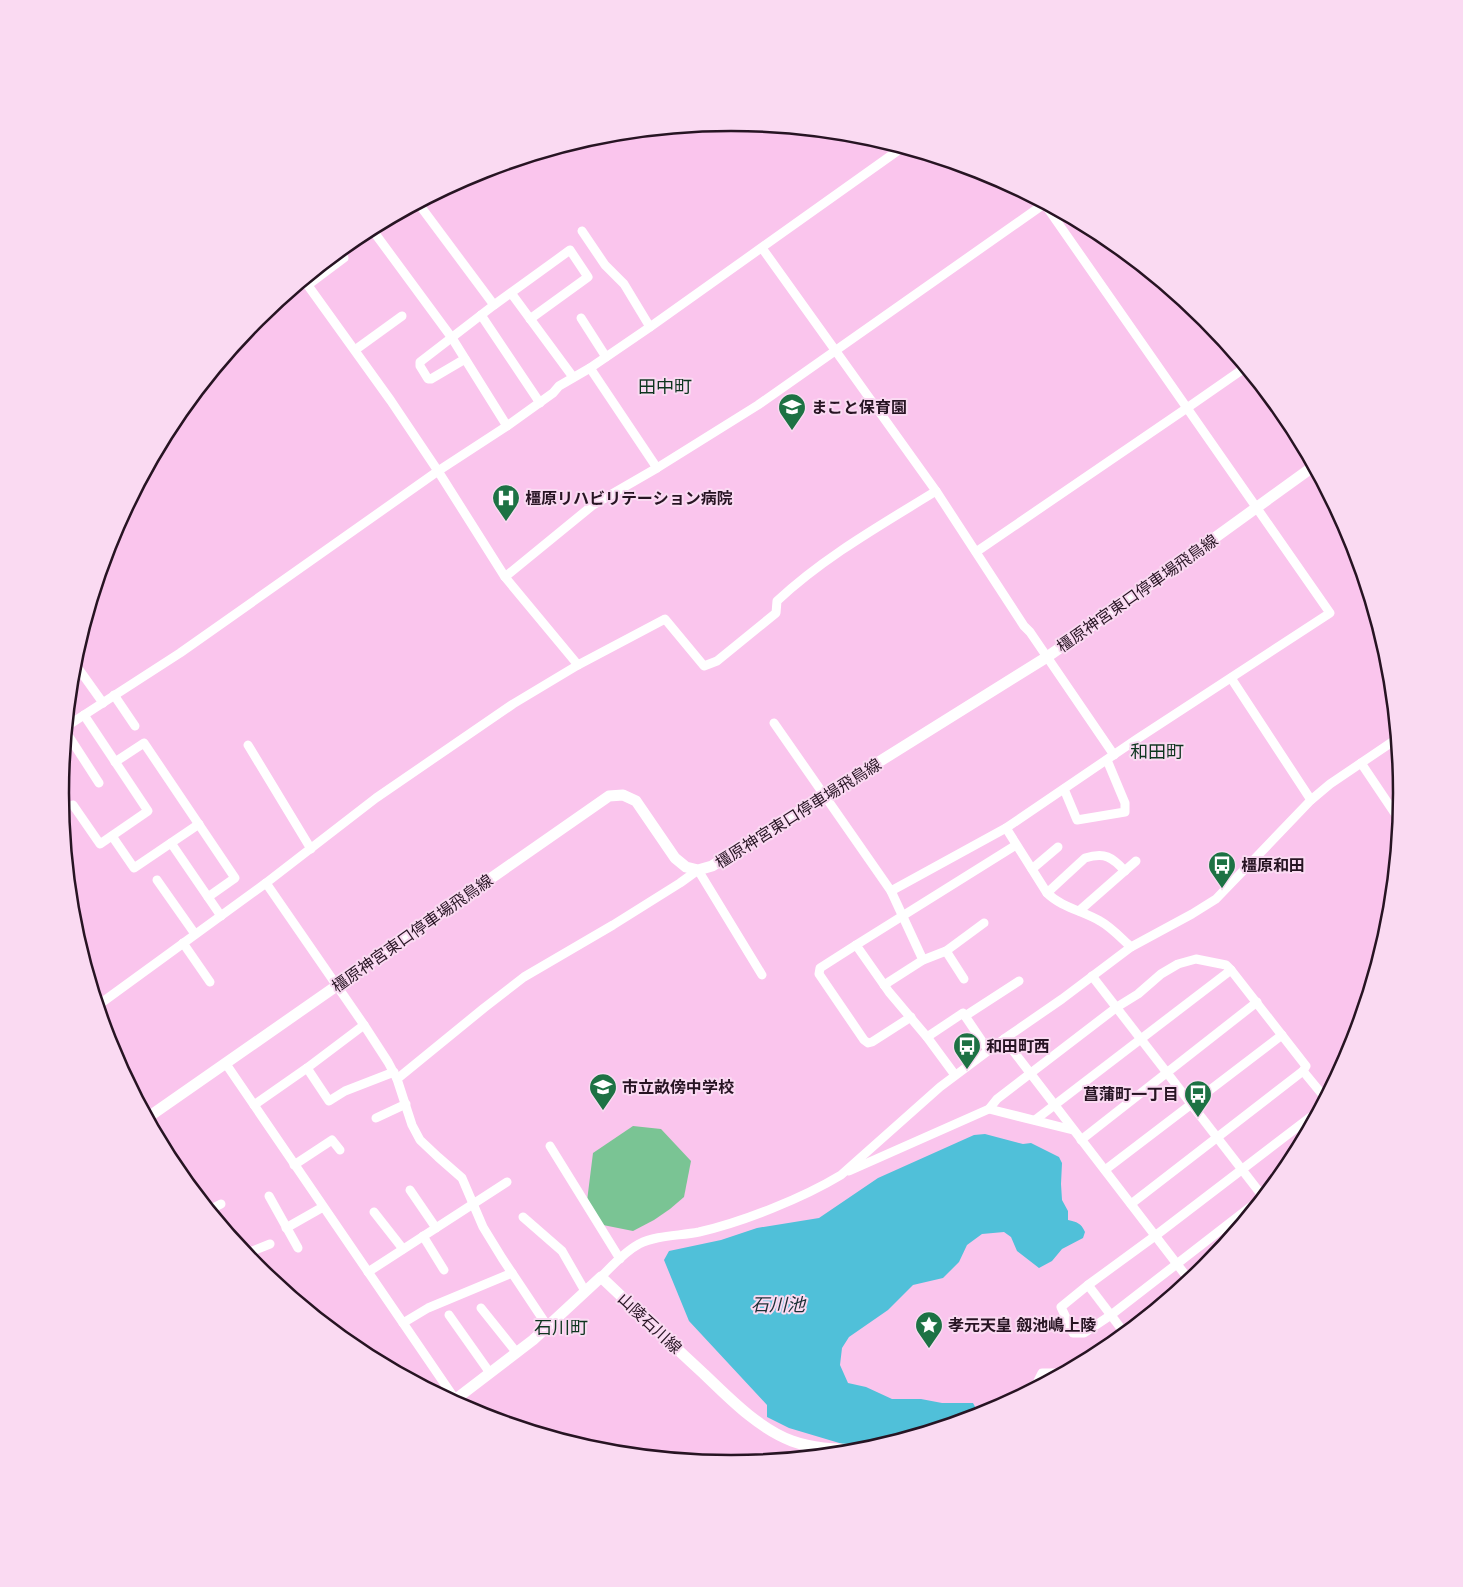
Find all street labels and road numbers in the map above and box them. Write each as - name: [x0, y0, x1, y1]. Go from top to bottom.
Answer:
- street label: 橿原神宮東口停車場飛鳥線: [1052, 529, 1222, 657]
- street label: 橿原神宮東口停車場飛鳥線: [711, 753, 885, 873]
- street label: 橿原神宮東口停車場飛鳥線: [327, 869, 497, 997]
- street label: 山陵石川線: [613, 1288, 687, 1358]

